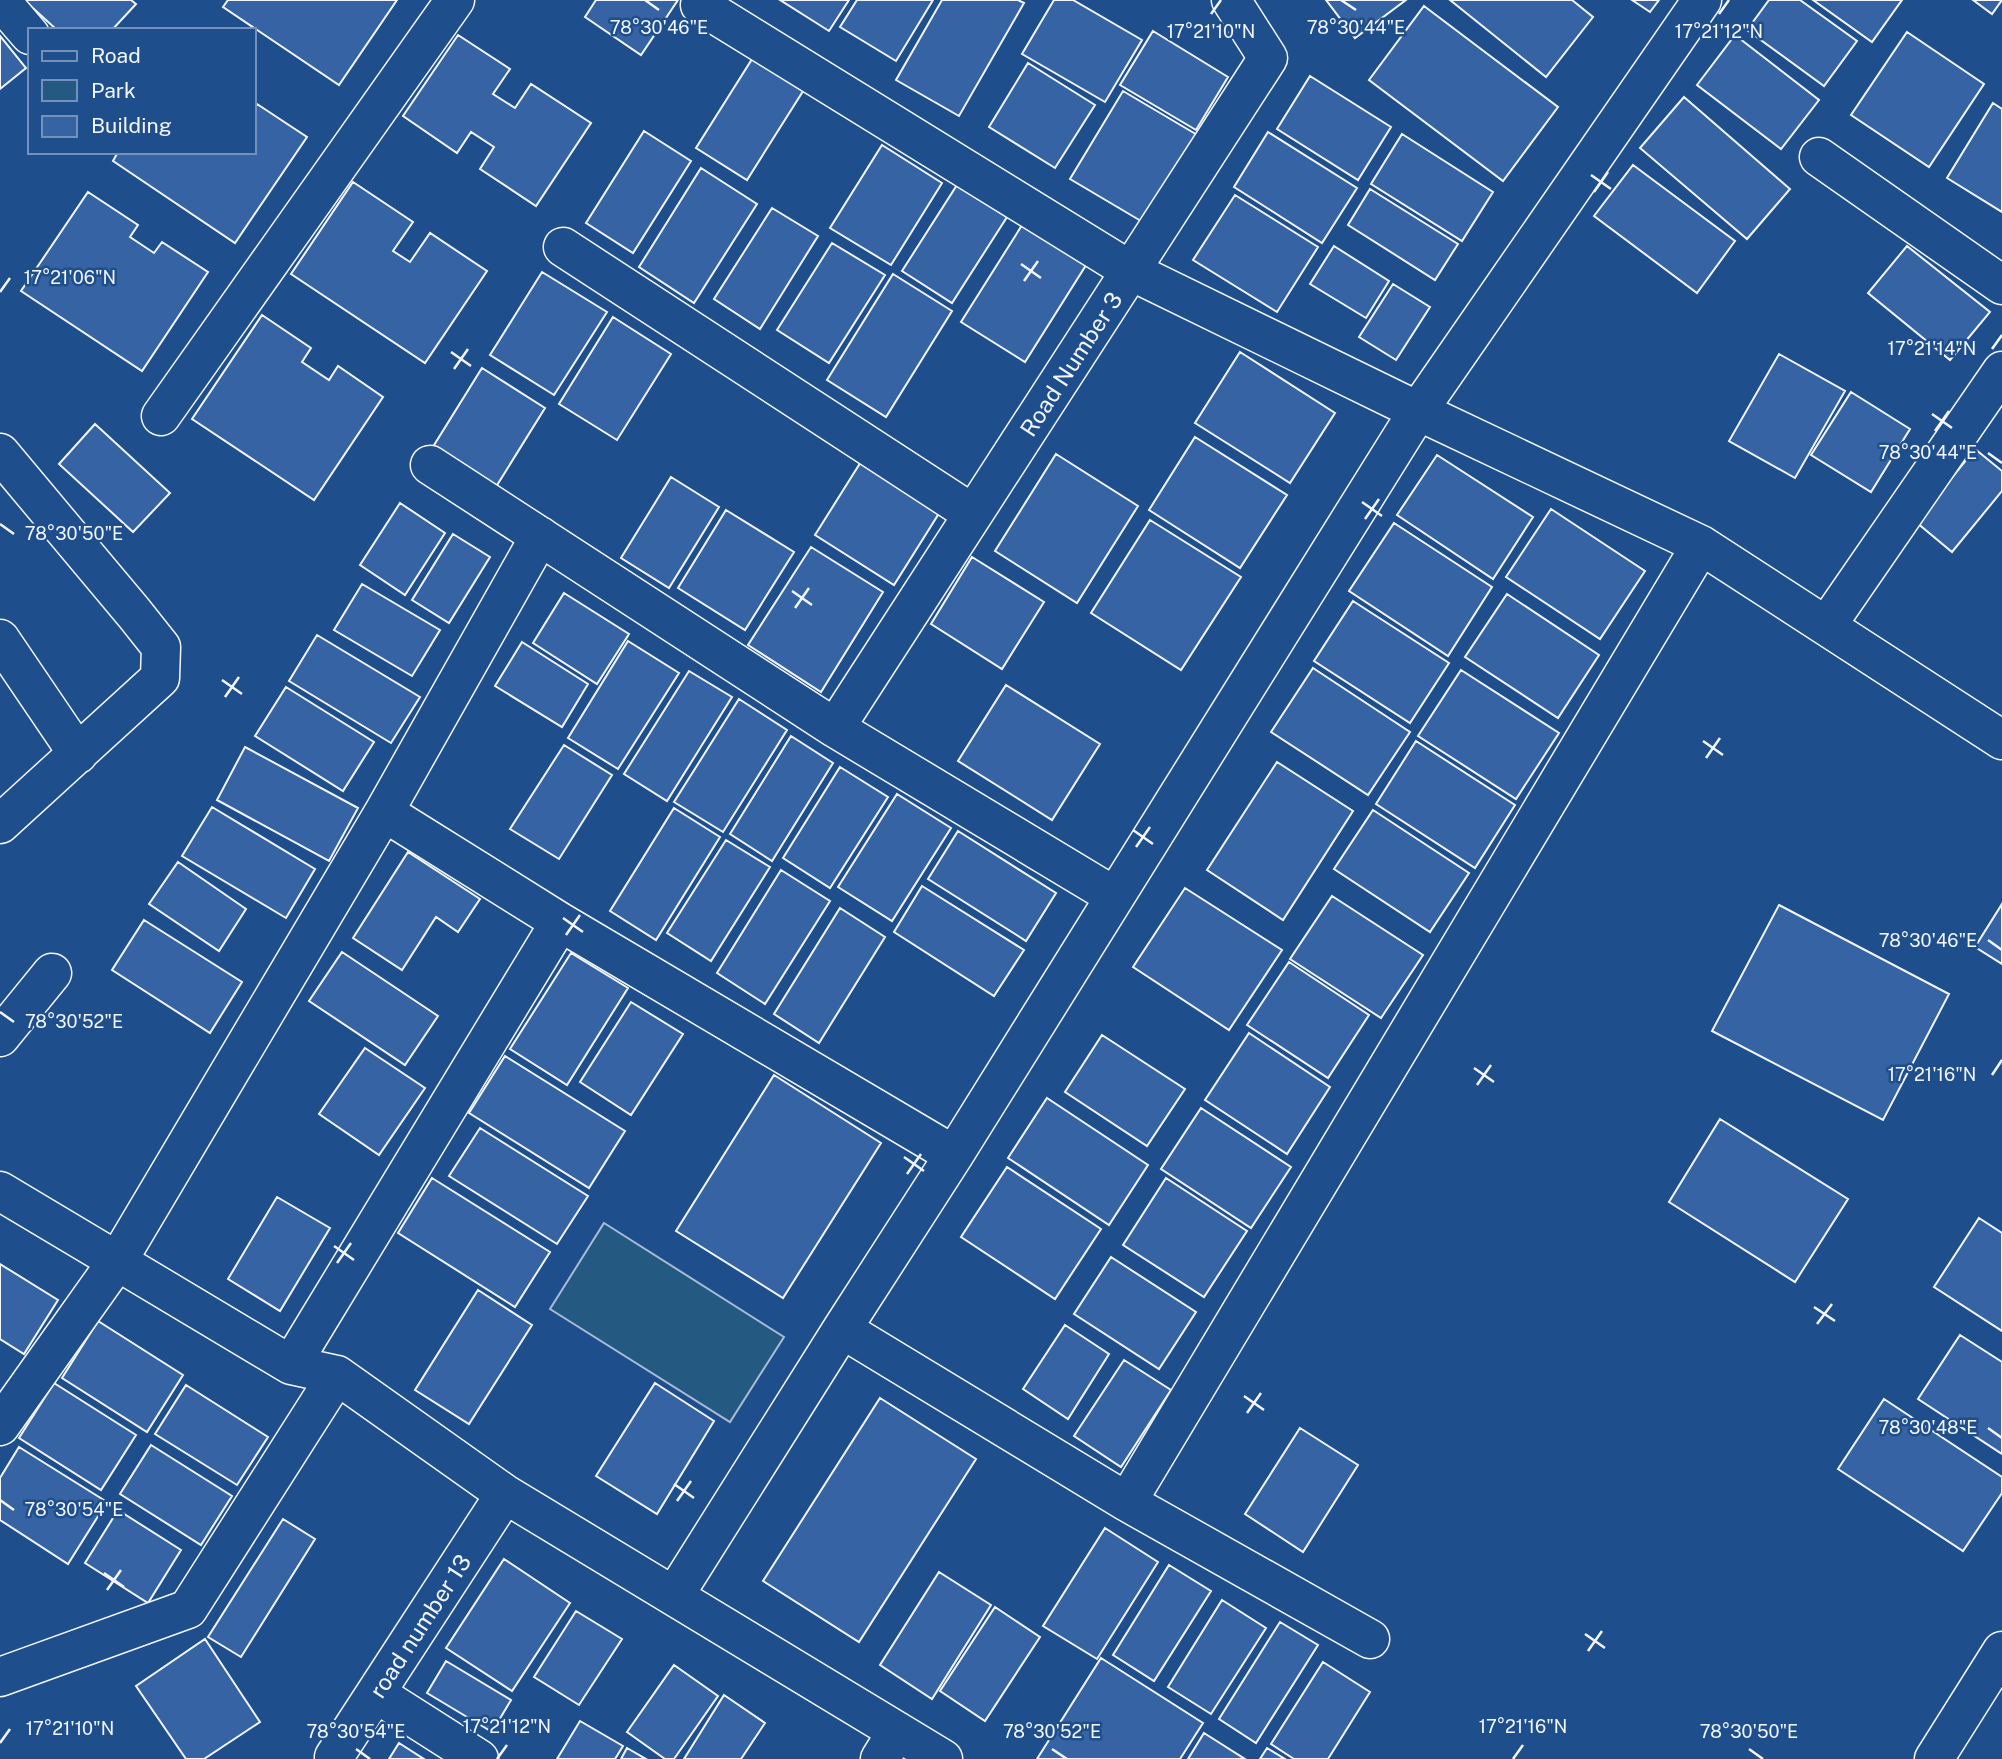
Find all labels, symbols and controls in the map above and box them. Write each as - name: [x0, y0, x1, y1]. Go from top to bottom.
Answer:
- text: 78°30'46"E: [610, 17, 708, 38]
- text: 78°30'44"E: [1307, 17, 1405, 38]
- text: 17°21'10"N: [1167, 21, 1255, 42]
- text: 17°21'12"N: [1675, 21, 1763, 42]
- legend: [28, 28, 256, 154]
- text: Road: [91, 43, 141, 68]
- text: Park: [91, 78, 136, 103]
- text: Building: [91, 113, 172, 138]
- text: 17°21'06"N: [24, 267, 116, 288]
- street label: Road Number 3: [1014, 287, 1128, 441]
- text: 17°21'14"N: [1888, 338, 1976, 359]
- text: 78°30'44"E: [1879, 442, 1977, 463]
- text: 78°30'50"E: [25, 523, 123, 544]
- text: 78°30'46"E: [1879, 930, 1977, 951]
- text: 78°30'52"E: [25, 1011, 123, 1032]
- text: 17°21'16"N: [1888, 1064, 1976, 1085]
- text: 78°30'48"E: [1879, 1417, 1977, 1438]
- text: 78°30'54"E: [25, 1499, 123, 1520]
- street label: road number 13: [364, 1549, 476, 1703]
- text: 17°21'12"N: [463, 1716, 551, 1737]
- text: 17°21'16"N: [1479, 1716, 1567, 1737]
- text: 17°21'10"N: [26, 1718, 114, 1739]
- text: 78°30'54"E: [307, 1721, 405, 1742]
- text: 78°30'52"E: [1003, 1721, 1101, 1742]
- text: 78°30'50"E: [1700, 1721, 1798, 1742]

